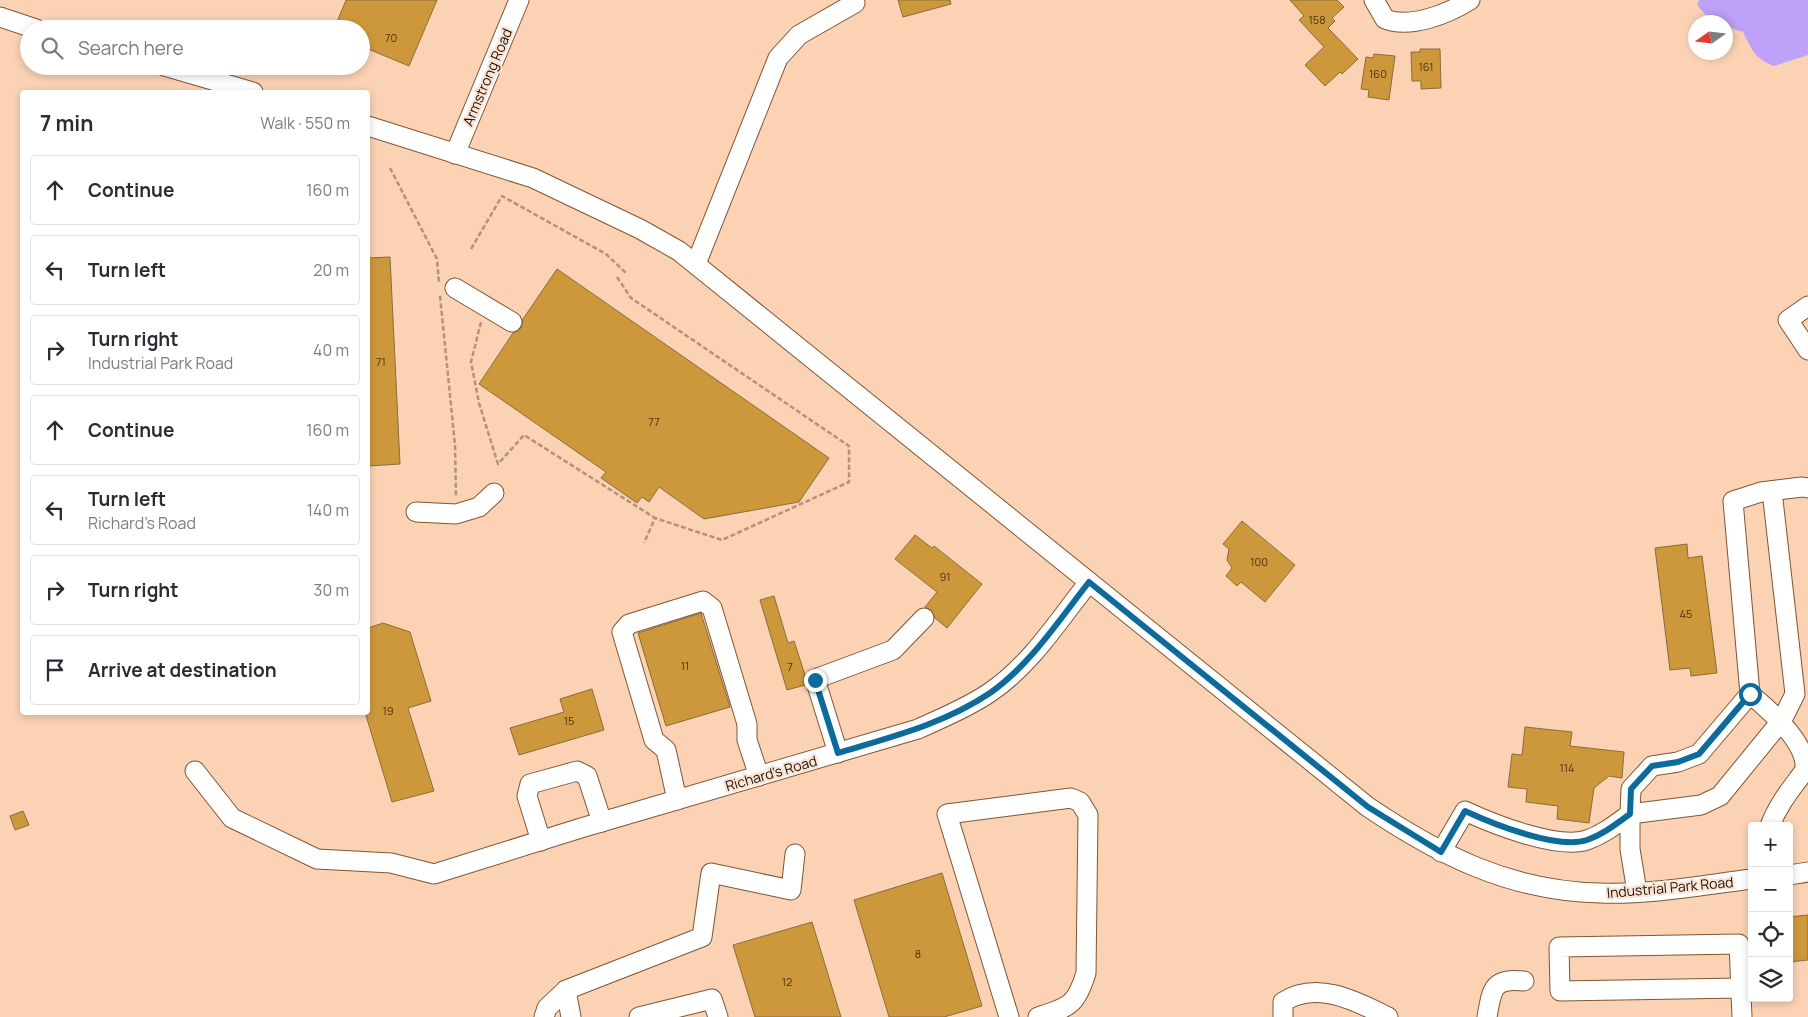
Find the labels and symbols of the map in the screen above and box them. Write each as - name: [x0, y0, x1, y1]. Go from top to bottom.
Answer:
- house number: 158: [1308, 12, 1326, 27]
- north arrow: [1688, 15, 1733, 60]
- street label: Armstrong Road: [458, 25, 516, 129]
- house number: 70: [385, 30, 397, 45]
- house number: 161: [1418, 59, 1434, 74]
- house number: 160: [1369, 66, 1387, 81]
- house number: 71: [376, 354, 386, 369]
- house number: 77: [648, 414, 660, 429]
- house number: 100: [1250, 554, 1268, 569]
- house number: 91: [939, 569, 951, 584]
- house number: 45: [1680, 606, 1692, 621]
- house number: 11: [681, 658, 689, 673]
- house number: 7: [787, 659, 793, 674]
- route end: [804, 669, 827, 692]
- route start: [1739, 683, 1762, 706]
- house number: 19: [382, 703, 394, 718]
- house number: 15: [564, 713, 574, 728]
- street label: Richard's Road: [723, 751, 819, 795]
- house number: 114: [1559, 760, 1575, 775]
- street label: Industrial Park Road: [1606, 872, 1734, 902]
- house number: 8: [915, 946, 921, 961]
- house number: 12: [782, 974, 792, 989]

